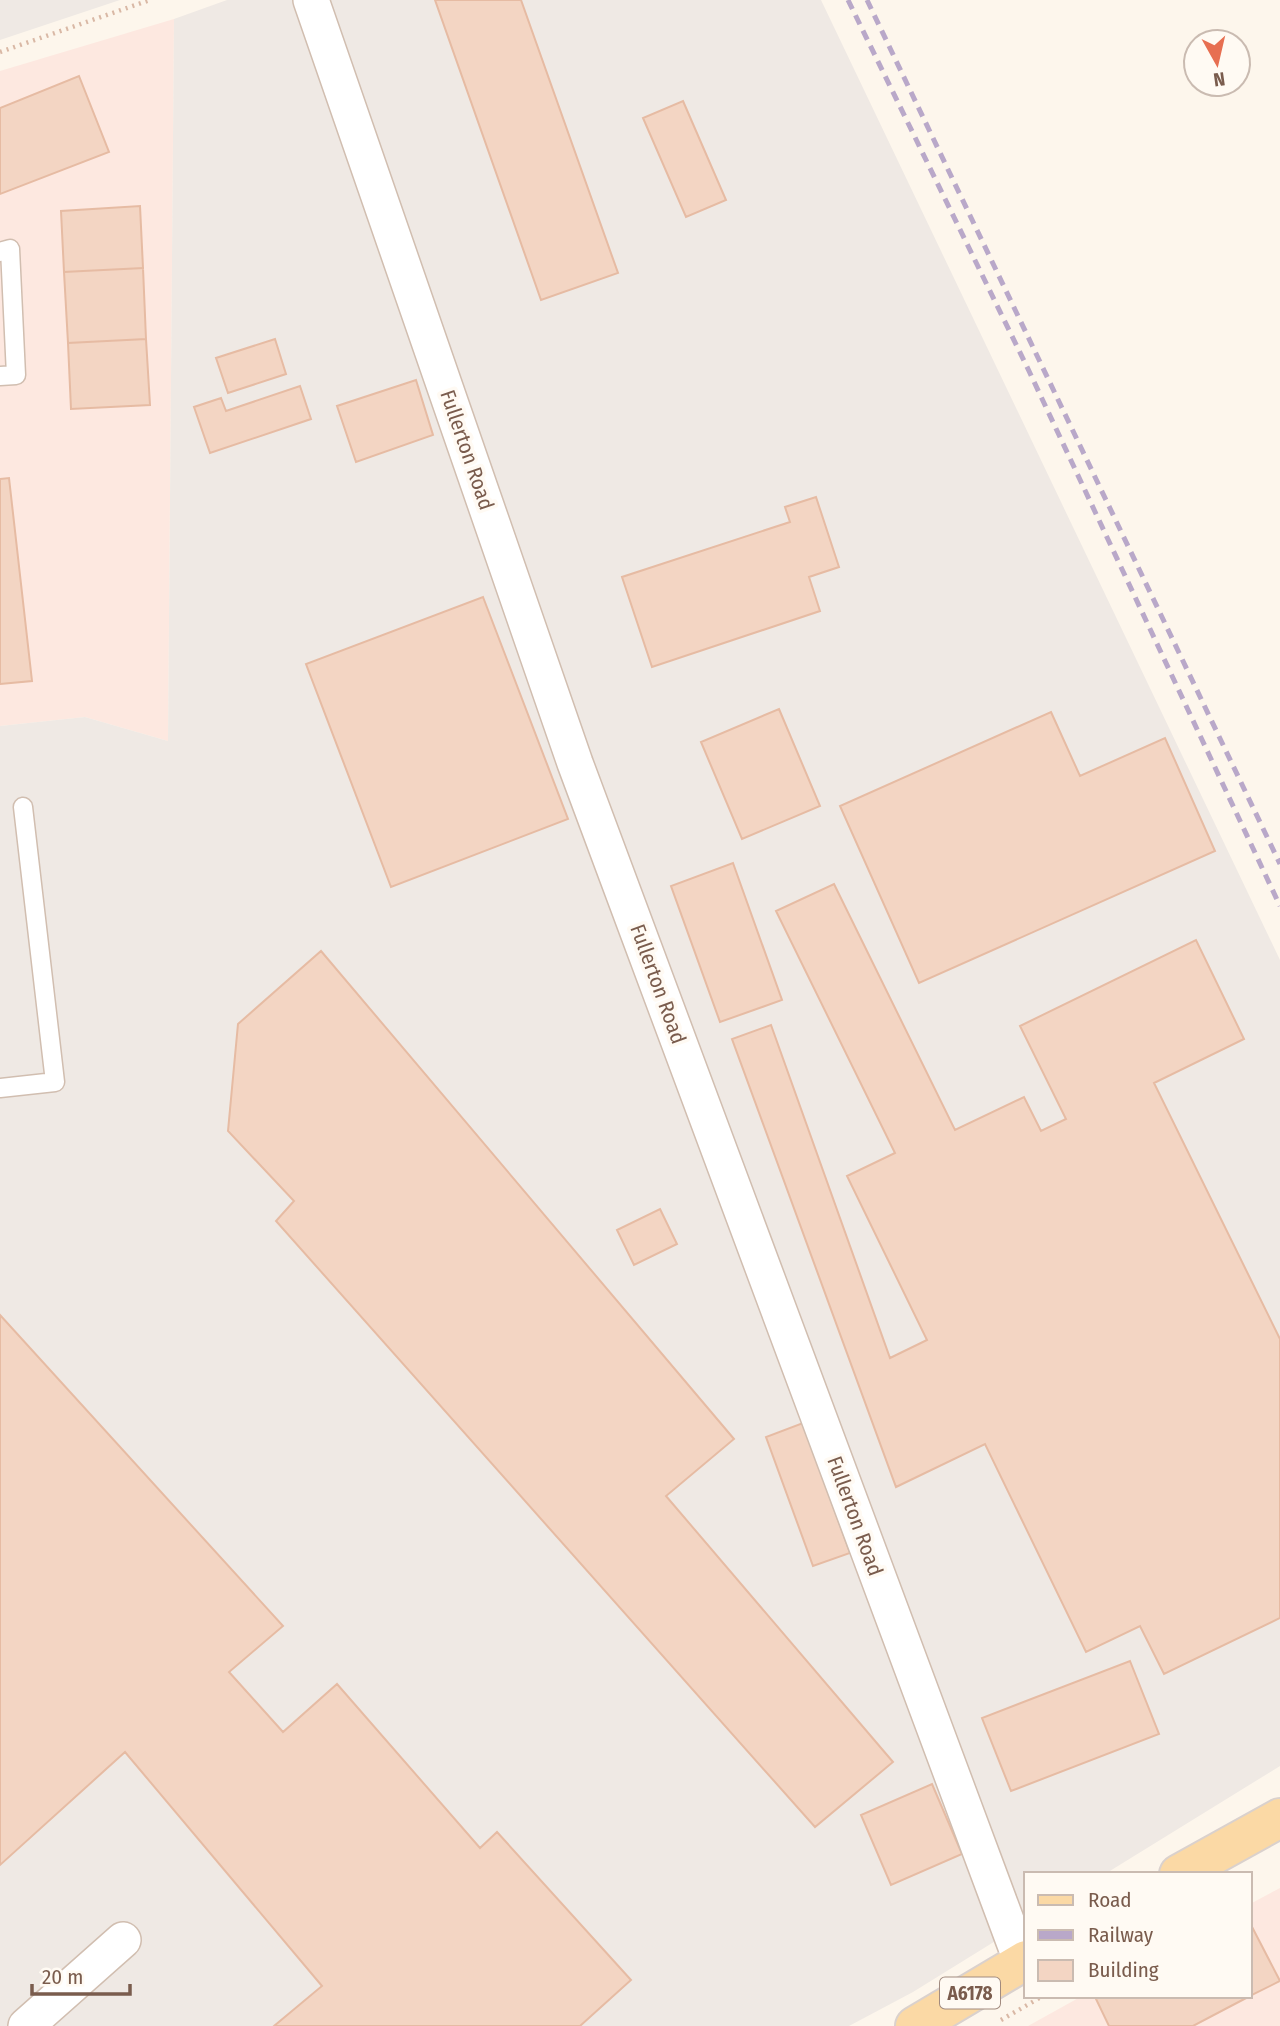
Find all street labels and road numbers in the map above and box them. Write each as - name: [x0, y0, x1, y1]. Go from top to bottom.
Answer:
- street label: Fullerton Road: [434, 387, 500, 513]
- street label: Fullerton Road: [624, 921, 692, 1047]
- street label: Fullerton Road: [821, 1453, 889, 1579]
- road number: A6178: [940, 1978, 1000, 2008]

